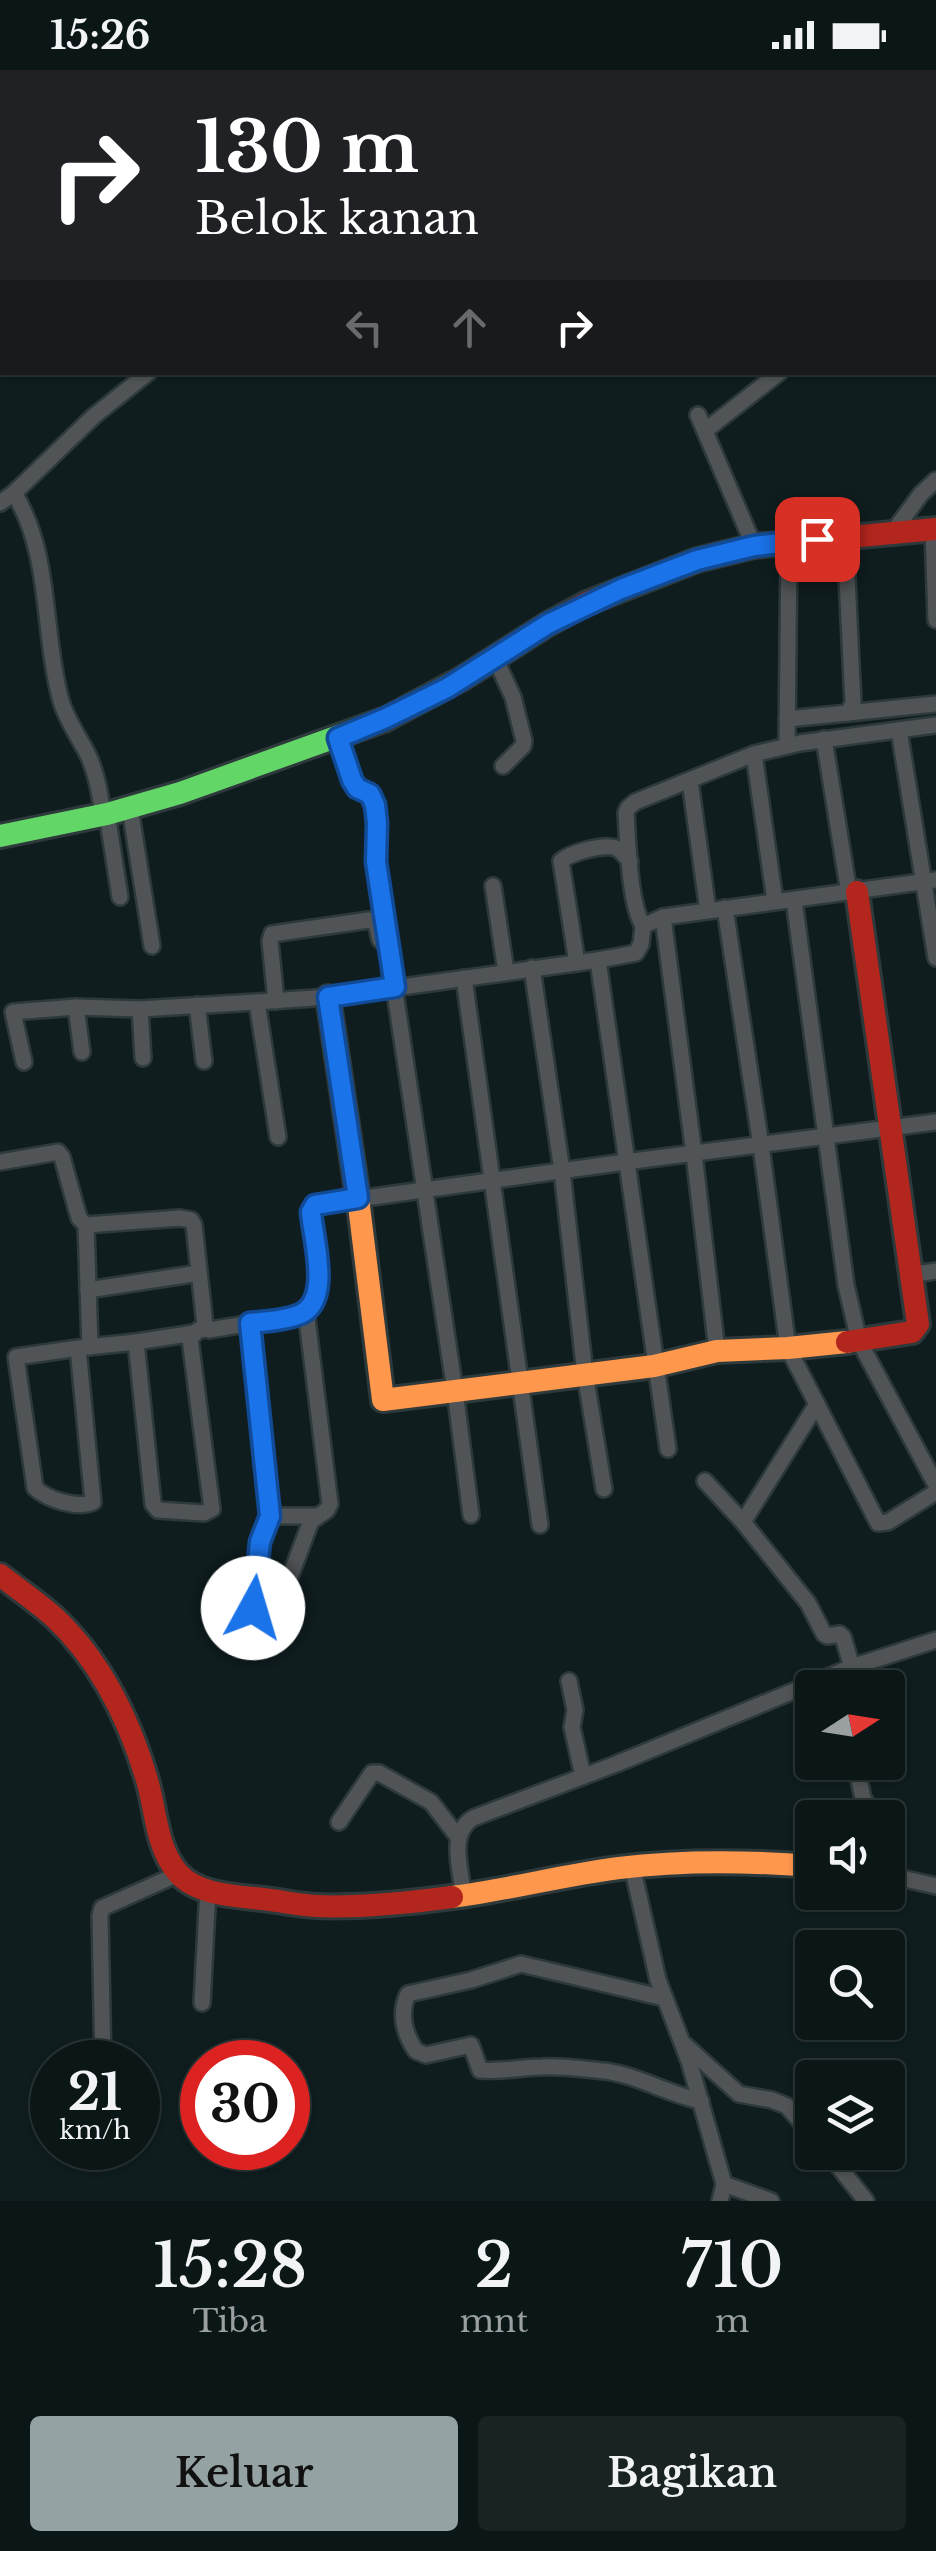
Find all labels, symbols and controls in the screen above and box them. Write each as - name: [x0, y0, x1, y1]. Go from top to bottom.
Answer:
- text: 15:26: [50, 12, 150, 59]
- text: 130 m: [195, 104, 419, 191]
- icon: right: [30, 110, 160, 240]
- text: Belok kanan: [195, 190, 479, 246]
- icon: left: [337, 300, 392, 355]
- icon: ahead: [442, 300, 497, 355]
- icon: right: [547, 300, 602, 355]
- pin: [775, 497, 860, 582]
- icon: arrive: [790, 512, 845, 567]
- position arrow: [201, 1556, 305, 1660]
- north arrow: [795, 1670, 905, 1780]
- map controls: [795, 1670, 905, 2170]
- button: sound: [795, 1800, 905, 1910]
- button: search: [795, 1930, 905, 2040]
- speed limit sign: 30: [180, 2040, 310, 2170]
- button: layers: [795, 2060, 905, 2170]
- text: 21: [68, 2061, 122, 2124]
- text: km/h: [60, 2115, 130, 2146]
- text: 15:28: [153, 2229, 307, 2303]
- text: 2: [475, 2229, 513, 2303]
- text: 710: [681, 2229, 783, 2303]
- text: Tiba: [193, 2301, 267, 2341]
- text: mnt: [460, 2301, 528, 2341]
- text: m: [715, 2301, 749, 2341]
- button: Keluar: [30, 2416, 458, 2531]
- button: Bagikan: [478, 2416, 906, 2531]

